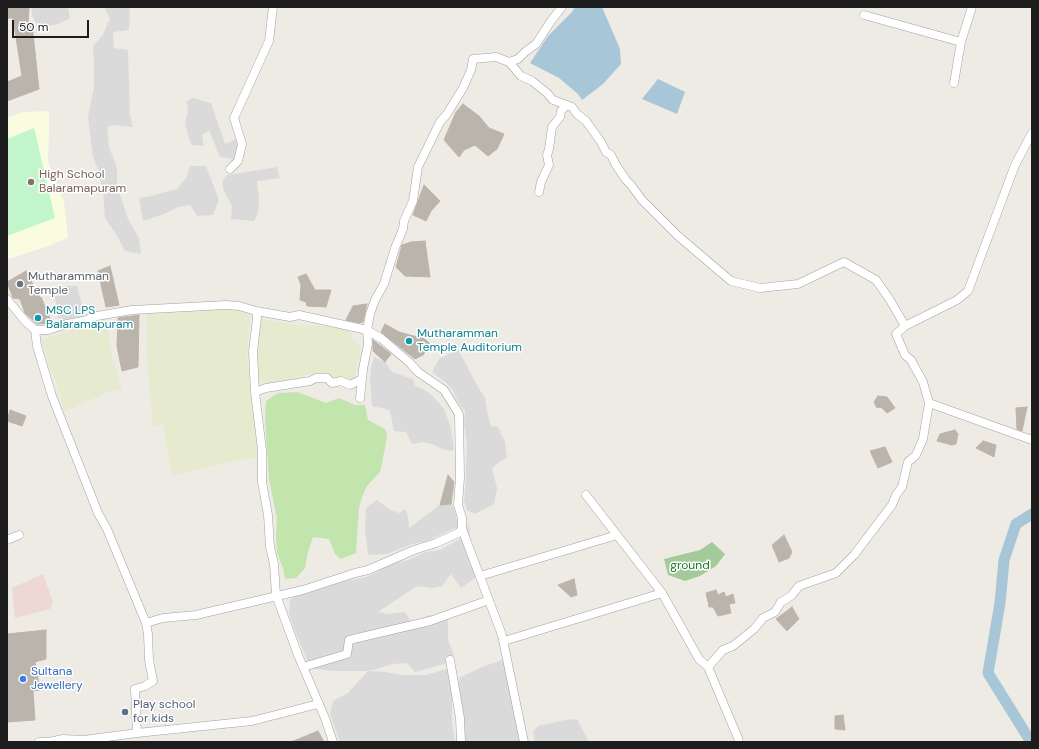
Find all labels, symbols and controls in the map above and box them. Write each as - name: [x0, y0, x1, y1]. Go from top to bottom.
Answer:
- scale bar: [14, 12, 91, 38]
- text: 50 m: [19, 19, 48, 35]
- place label: High School Balaramapuram: [39, 168, 126, 196]
- marker: High School Balaramapuram: [26, 177, 36, 187]
- place label: Mutharamman Temple: [28, 270, 109, 298]
- marker: Mutharamman Temple: [15, 279, 25, 289]
- place label: MSC LPS Balaramapuram: [46, 304, 133, 332]
- marker: MSC LPS Balaramapuram: [33, 313, 43, 323]
- place label: Mutharamman Temple Auditorium: [417, 327, 522, 355]
- marker: Mutharamman Temple Auditorium: [404, 336, 414, 346]
- park label: ground: [670, 559, 710, 573]
- place label: Sultana Jewellery: [31, 665, 83, 693]
- marker: Sultana Jewellery: [18, 674, 28, 684]
- place label: Play school for kids: [133, 698, 196, 726]
- marker: Play school for kids: [120, 707, 130, 717]

